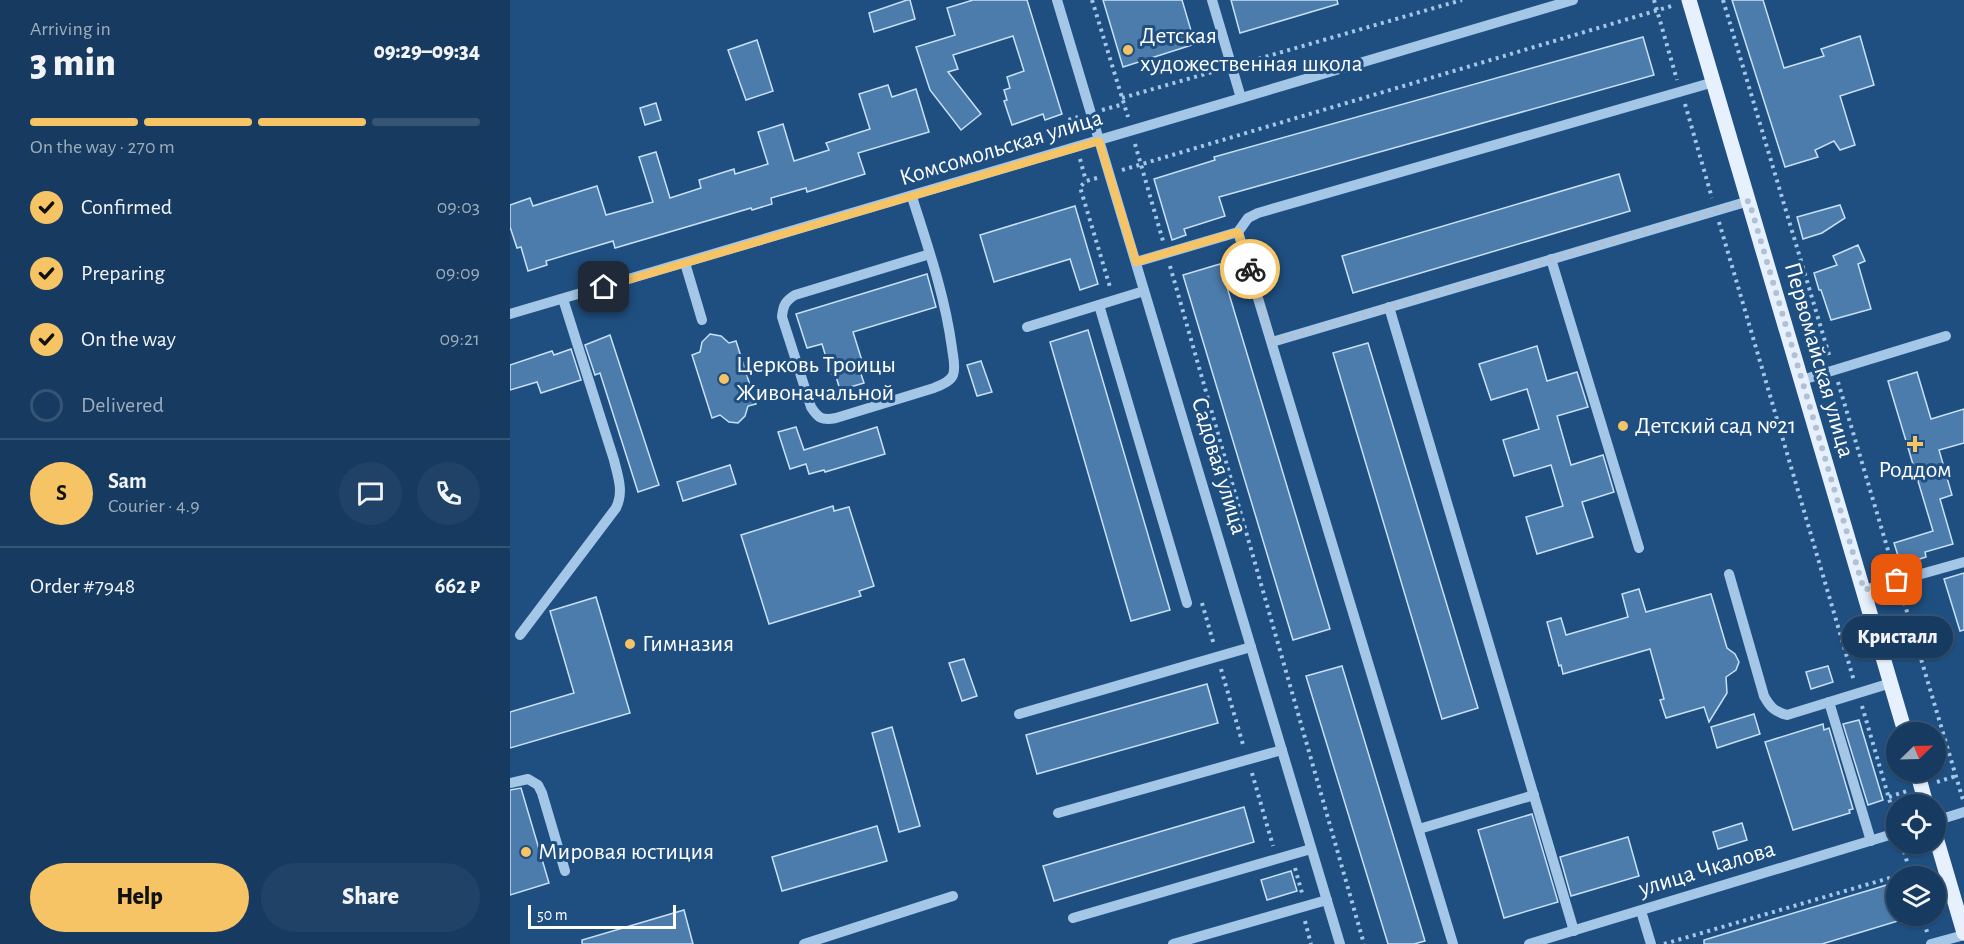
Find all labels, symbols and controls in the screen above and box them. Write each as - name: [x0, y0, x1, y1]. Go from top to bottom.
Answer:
- text: Arriving in: [30, 19, 111, 39]
- place label: Детская художественная школа: [1140, 24, 1363, 76]
- text: 09:29–09:34: [373, 40, 480, 62]
- marker: Детская художественная школа: [1121, 43, 1135, 57]
- text: 3 min: [30, 44, 116, 83]
- street label: Комсомольская улица: [897, 106, 1105, 190]
- text: On the way · 270 m: [30, 137, 175, 157]
- icon: check: [30, 191, 63, 224]
- text: Confirmed: [81, 196, 172, 218]
- text: 09:03: [437, 197, 480, 217]
- courier: [1220, 239, 1280, 299]
- icon: bike: [1234, 253, 1267, 286]
- icon: check: [30, 257, 63, 290]
- street label: Первомайская улица: [1780, 260, 1858, 460]
- pin: [578, 261, 629, 312]
- text: Preparing: [81, 262, 165, 284]
- text: 09:09: [436, 263, 480, 283]
- icon: home: [587, 270, 620, 303]
- icon: check: [30, 323, 63, 356]
- text: On the way: [81, 328, 176, 350]
- text: 09:21: [439, 329, 480, 349]
- place label: Церковь Троицы Живоначальной: [736, 353, 896, 405]
- marker: Церковь Троицы Живоначальной: [717, 372, 731, 386]
- text: Delivered: [81, 394, 164, 416]
- street label: Садовая улица: [1187, 395, 1251, 537]
- place label: Детский сад №21: [1635, 414, 1796, 438]
- marker: Детский сад №21: [1616, 419, 1630, 433]
- marker: Роддом: [1906, 435, 1924, 453]
- place label: Роддом: [1878, 458, 1952, 482]
- button: chat: [339, 462, 402, 525]
- button: phone: [417, 462, 480, 525]
- text: Sam: [108, 470, 147, 492]
- text: S: [56, 482, 67, 504]
- text: Courier · 4.9: [108, 496, 200, 516]
- pin: [1871, 554, 1922, 605]
- icon: bag: [1880, 563, 1913, 596]
- text: Order #7948: [30, 575, 135, 597]
- text: 662 ₽: [435, 575, 480, 597]
- callout: Кристалл: [1842, 616, 1952, 658]
- text: Кристалл: [1857, 627, 1938, 647]
- place label: Гимназия: [642, 632, 734, 656]
- marker: Гимназия: [623, 637, 637, 651]
- north arrow: [1886, 722, 1946, 782]
- map controls: [1886, 722, 1946, 926]
- button: locate: [1886, 794, 1946, 854]
- street label: улица Чкалова: [1635, 837, 1778, 901]
- place label: Мировая юстиция: [538, 840, 714, 864]
- marker: Мировая юстиция: [519, 845, 533, 859]
- button: Help: [30, 863, 249, 932]
- button: Share: [261, 863, 480, 932]
- button: layers: [1886, 866, 1946, 926]
- scale bar: [528, 902, 676, 930]
- text: 50 m: [537, 907, 568, 923]

